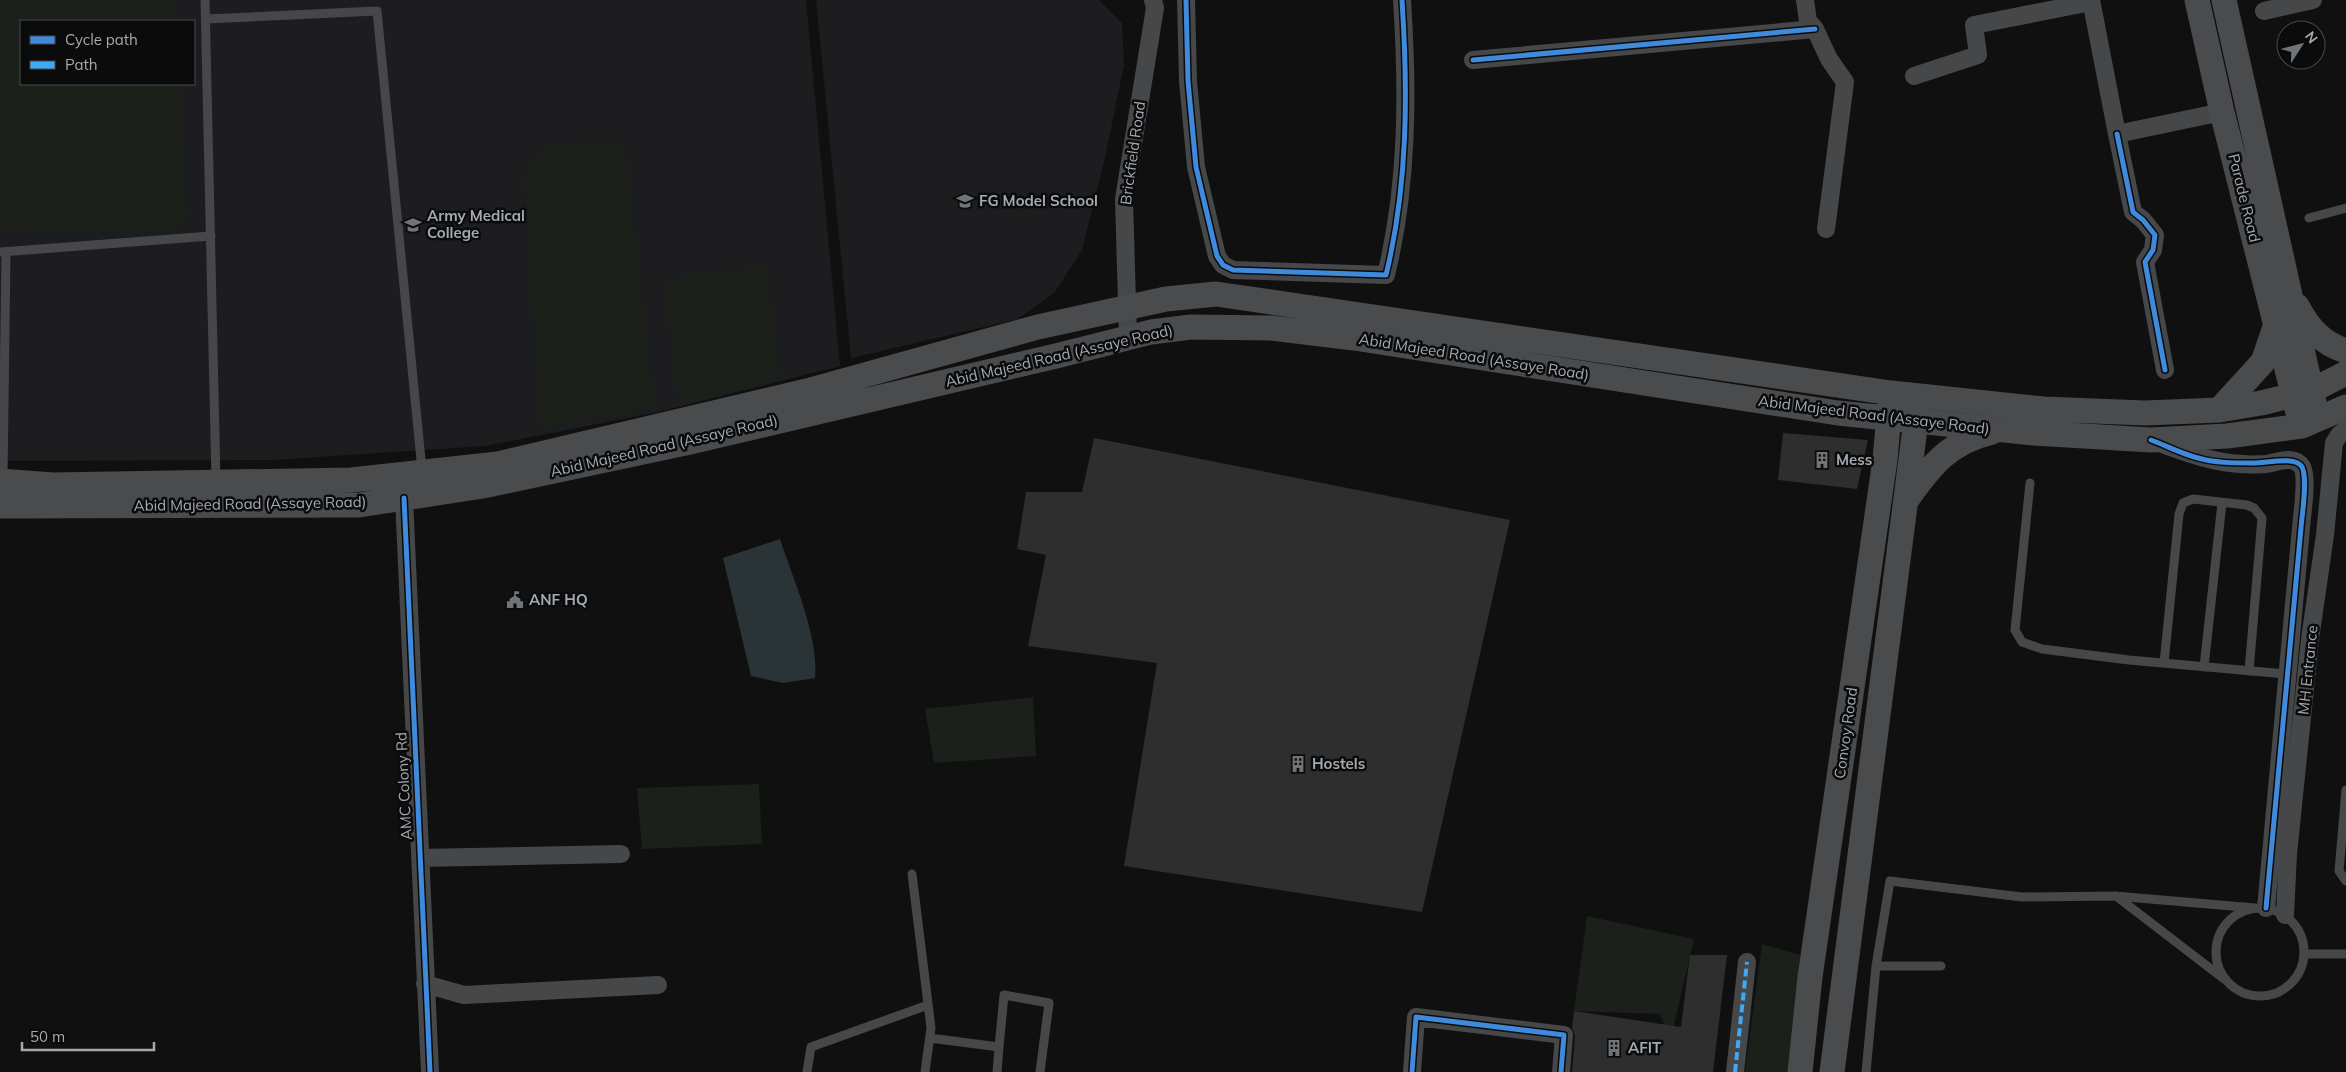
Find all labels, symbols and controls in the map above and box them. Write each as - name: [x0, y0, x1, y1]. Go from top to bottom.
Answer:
- legend: [20, 20, 195, 85]
- north arrow: [2276, 20, 2326, 70]
- text: N: [2301, 28, 2322, 47]
- text: Cycle path: [65, 30, 138, 49]
- text: Path: [65, 55, 97, 74]
- street label: Brickfield Road: [1116, 100, 1149, 206]
- street label: Parade Road: [2224, 152, 2265, 244]
- school or university icon: FG Model School: [955, 191, 975, 211]
- place label: FG Model School: [979, 191, 1098, 210]
- place label: Army Medical College: [427, 206, 525, 242]
- school or university icon: Army Medical College: [403, 215, 423, 235]
- street label: Abid Majeed Road (Assaye Road): [943, 320, 1174, 391]
- street label: Abid Majeed Road (Assaye Road): [1358, 329, 1591, 384]
- street label: Abid Majeed Road (Assaye Road): [1757, 391, 1991, 438]
- street label: Abid Majeed Road (Assaye Road): [548, 410, 779, 481]
- building icon: Mess: [1812, 450, 1832, 470]
- place label: Mess: [1836, 450, 1872, 469]
- street label: Abid Majeed Road (Assaye Road): [133, 492, 367, 515]
- public building icon: ANF HQ: [505, 590, 525, 610]
- place label: ANF HQ: [529, 590, 588, 609]
- street label: MH Entrance: [2293, 624, 2322, 716]
- street label: Convoy Road: [1830, 686, 1861, 780]
- street label: AMC Colony Rd: [391, 731, 416, 841]
- building icon: Hostels: [1288, 754, 1308, 774]
- place label: Hostels: [1312, 754, 1365, 773]
- scale bar: [22, 1020, 155, 1052]
- text: 50 m: [30, 1027, 65, 1046]
- building icon: AFIT: [1604, 1038, 1624, 1058]
- place label: AFIT: [1628, 1038, 1662, 1057]

